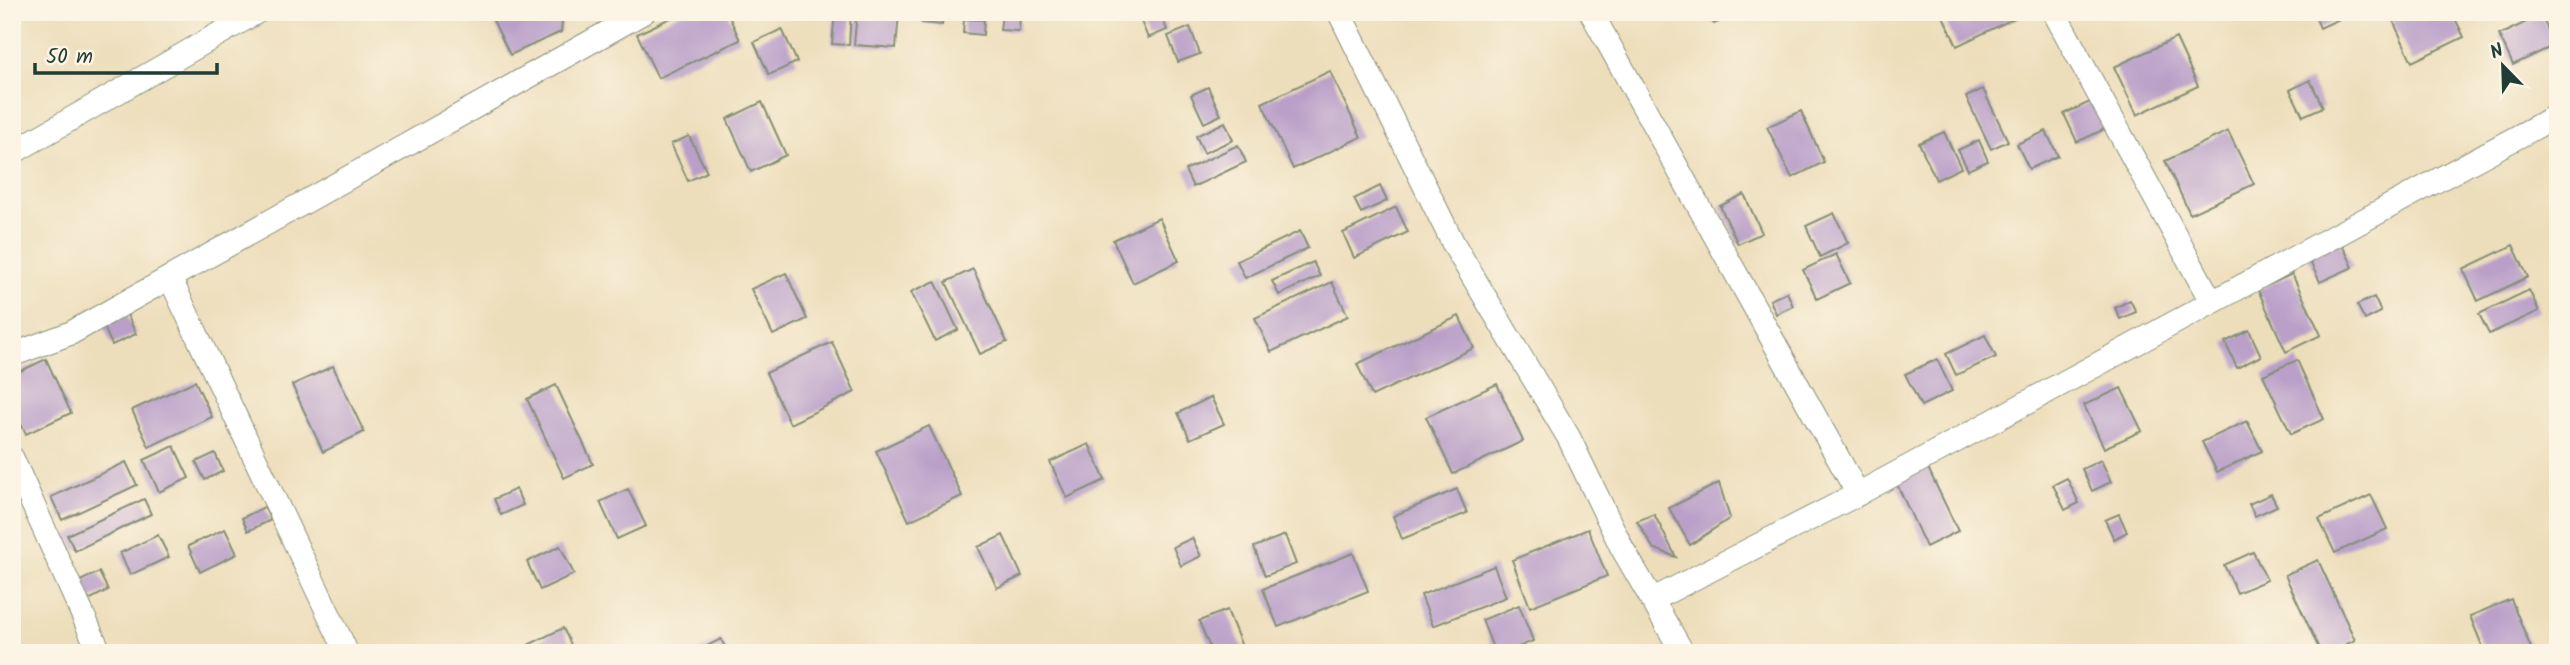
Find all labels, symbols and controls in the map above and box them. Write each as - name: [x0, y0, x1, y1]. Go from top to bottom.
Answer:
- scale bar: [35, 32, 217, 76]
- north arrow: [2468, 32, 2538, 102]
- text: N: [2486, 36, 2509, 68]
- text: 50 m: [46, 41, 93, 74]

